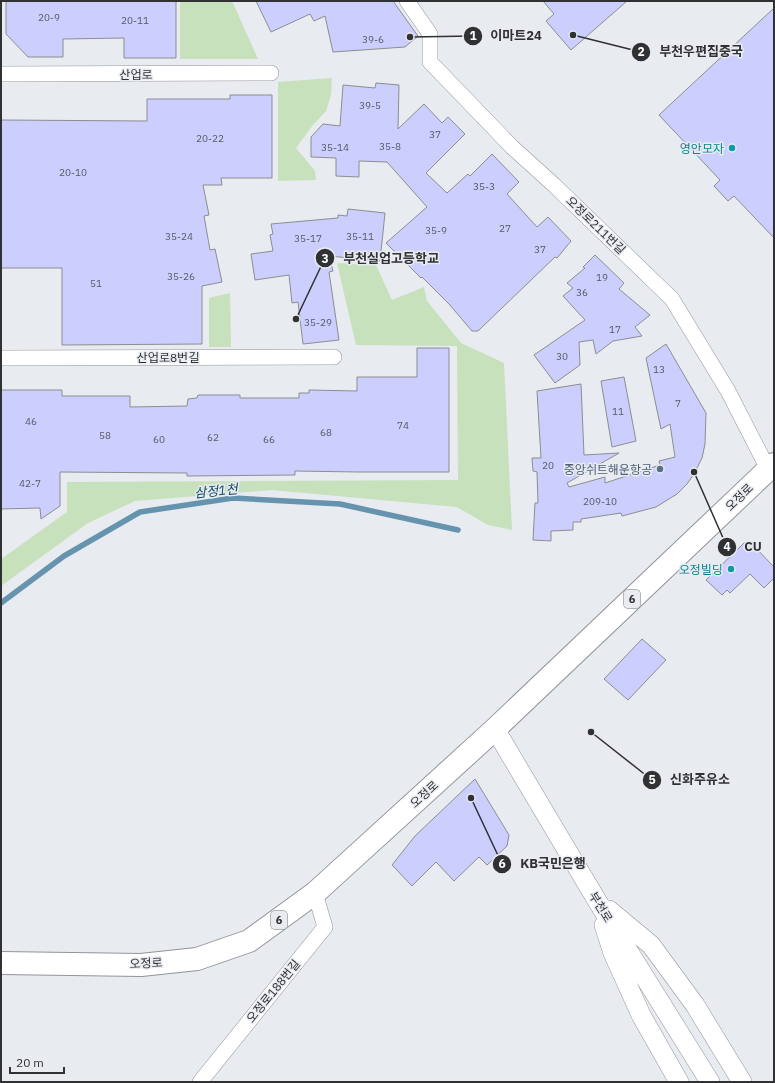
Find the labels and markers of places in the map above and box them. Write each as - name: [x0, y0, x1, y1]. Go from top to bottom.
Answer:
- callout: 이마트24: [463, 23, 550, 48]
- callout: 부천우편집중국: [631, 39, 751, 64]
- place label: 영안모자: [680, 141, 724, 156]
- marker: 영안모자: [727, 143, 737, 153]
- callout: 부천실업고등학교: [315, 246, 447, 271]
- place label: 중앙쉬트해운항공: [564, 462, 652, 477]
- marker: 중앙쉬트해운항공: [655, 464, 665, 474]
- callout: CU: [717, 534, 770, 559]
- place label: 오정빌딩: [679, 562, 723, 577]
- marker: 오정빌딩: [726, 564, 736, 574]
- callout: 신화주유소: [642, 767, 738, 792]
- callout: KB국민은행: [492, 851, 594, 876]

